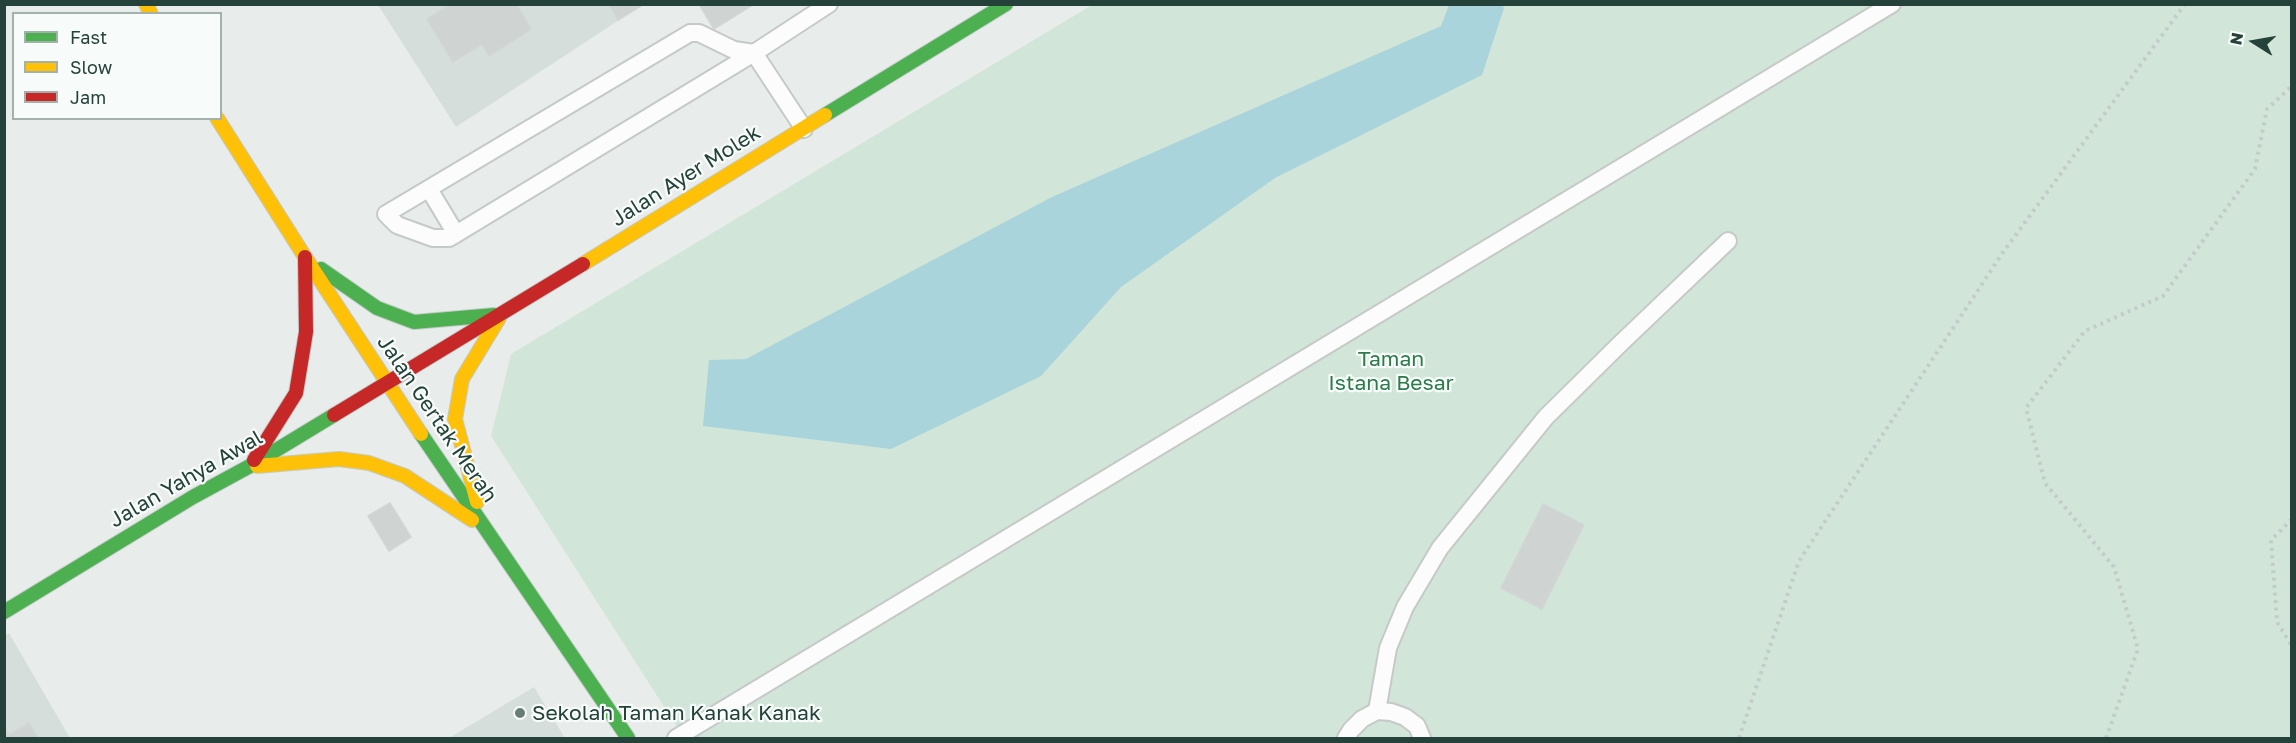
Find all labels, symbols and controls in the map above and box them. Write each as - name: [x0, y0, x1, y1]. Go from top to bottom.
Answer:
- legend: [12, 12, 222, 120]
- north arrow: [2224, 12, 2284, 72]
- text: Fast: [70, 26, 107, 48]
- text: N: [2225, 31, 2247, 46]
- text: Slow: [70, 56, 112, 78]
- text: Jam: [70, 86, 106, 108]
- street label: Jalan Ayer Molek: [607, 120, 765, 232]
- street label: Jalan Gertak Merah: [372, 331, 502, 507]
- park label: Taman Istana Besar: [1328, 346, 1454, 396]
- street label: Jalan Yahya Awal: [105, 425, 267, 533]
- place label: Sekolah Taman Kanak Kanak: [532, 700, 821, 726]
- marker: Sekolah Taman Kanak Kanak: [513, 706, 527, 720]

